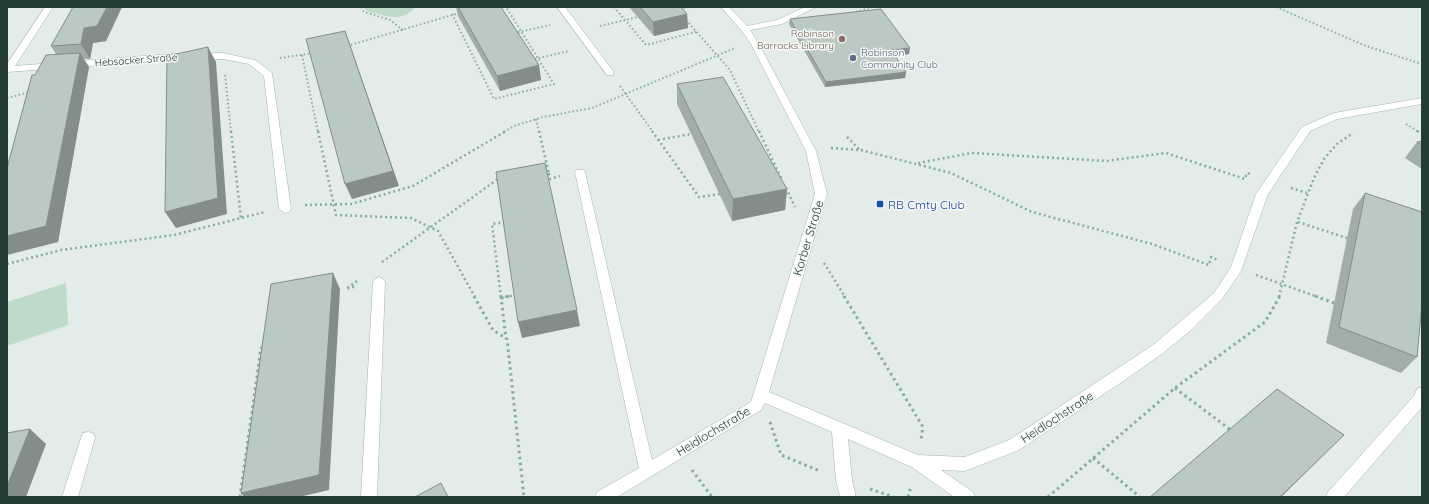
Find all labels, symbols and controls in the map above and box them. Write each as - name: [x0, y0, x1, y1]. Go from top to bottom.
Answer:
- place label: Robinson Barracks Library: [757, 27, 834, 52]
- marker: Robinson Barracks Library: [837, 34, 847, 44]
- place label: Robinson Community Club: [861, 46, 938, 71]
- street label: Hebsacker Straße: [94, 51, 178, 69]
- marker: Robinson Community Club: [848, 53, 858, 63]
- place label: RB Cmty Club: [888, 197, 965, 212]
- street label: Korber Straße: [789, 198, 827, 278]
- marker: RB Cmty Club: [875, 199, 885, 209]
- street label: Heidlochstraße: [1018, 388, 1096, 446]
- street label: Heidlochstraße: [673, 403, 753, 459]

